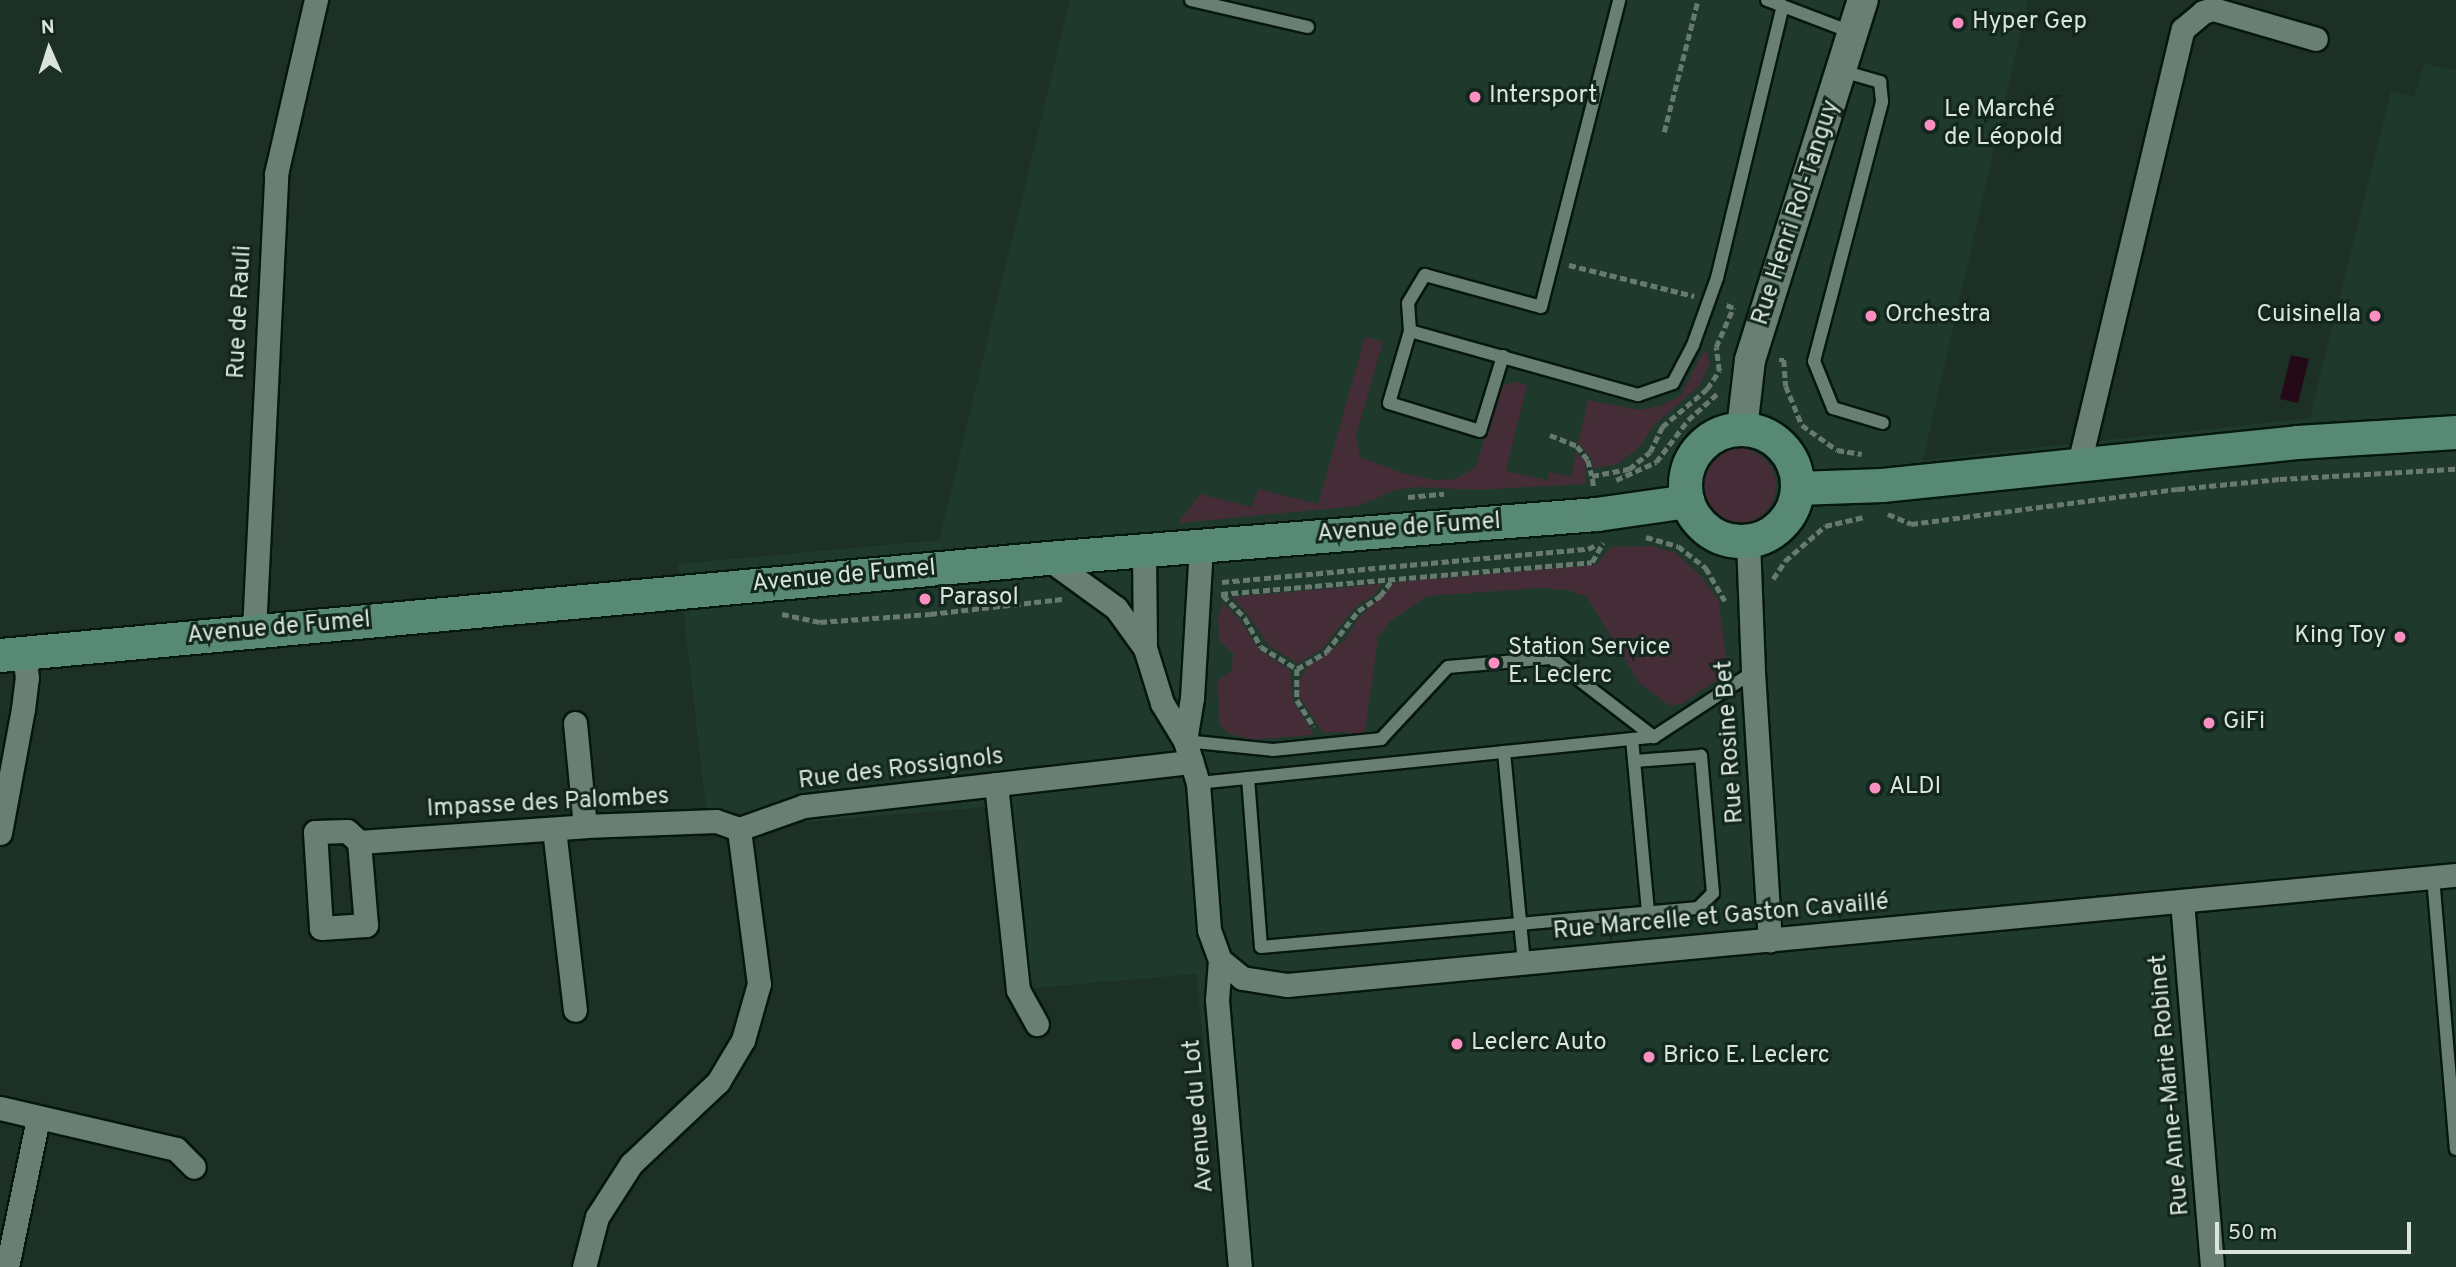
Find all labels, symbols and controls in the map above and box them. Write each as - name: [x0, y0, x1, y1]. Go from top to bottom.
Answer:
- place label: Hyper Gep: [1972, 9, 2087, 37]
- north arrow: [14, 14, 84, 84]
- marker: Hyper Gep: [1950, 15, 1966, 31]
- text: N: [40, 16, 55, 40]
- place label: Intersport: [1489, 83, 1597, 111]
- marker: Intersport: [1467, 89, 1483, 105]
- street label: Rue Henri Rol-Tanguy: [1747, 97, 1847, 329]
- place label: Le Marché de Léopold: [1944, 97, 2063, 153]
- marker: Le Marché de Léopold: [1922, 117, 1938, 133]
- street label: Rue de Rauli: [223, 244, 259, 380]
- place label: Orchestra: [1885, 302, 1991, 330]
- place label: Cuisinella: [2257, 302, 2361, 330]
- marker: Orchestra: [1863, 308, 1879, 324]
- marker: Cuisinella: [2367, 308, 2383, 324]
- street label: Avenue de Fumel: [1316, 508, 1502, 550]
- street label: Avenue de Fumel: [751, 555, 937, 599]
- place label: Parasol: [939, 585, 1019, 613]
- marker: Parasol: [917, 591, 933, 607]
- street label: Avenue de Fumel: [186, 607, 372, 651]
- place label: King Toy: [2293, 623, 2386, 651]
- marker: King Toy: [2392, 629, 2408, 645]
- place label: Station Service E. Leclerc: [1508, 635, 1670, 691]
- marker: Station Service E. Leclerc: [1486, 655, 1502, 671]
- street label: Rue Rosine Bet: [1711, 659, 1751, 825]
- place label: GiFi: [2223, 709, 2265, 737]
- marker: GiFi: [2201, 715, 2217, 731]
- street label: Rue des Rossignols: [797, 743, 1005, 797]
- place label: ALDI: [1889, 774, 1941, 802]
- marker: ALDI: [1867, 780, 1883, 796]
- street label: Impasse des Palombes: [426, 783, 670, 825]
- street label: Rue Marcelle et Gaston Cavaillé: [1552, 889, 1890, 947]
- street label: Rue Anne-Marie Robinet: [2145, 953, 2197, 1217]
- place label: Leclerc Auto: [1471, 1030, 1607, 1058]
- marker: Leclerc Auto: [1449, 1036, 1465, 1052]
- street label: Avenue du Lot: [1179, 1038, 1221, 1194]
- place label: Brico E. Leclerc: [1663, 1043, 1830, 1071]
- marker: Brico E. Leclerc: [1641, 1049, 1657, 1065]
- scale bar: [2218, 1208, 2414, 1252]
- text: 50 m: [2228, 1220, 2277, 1247]

